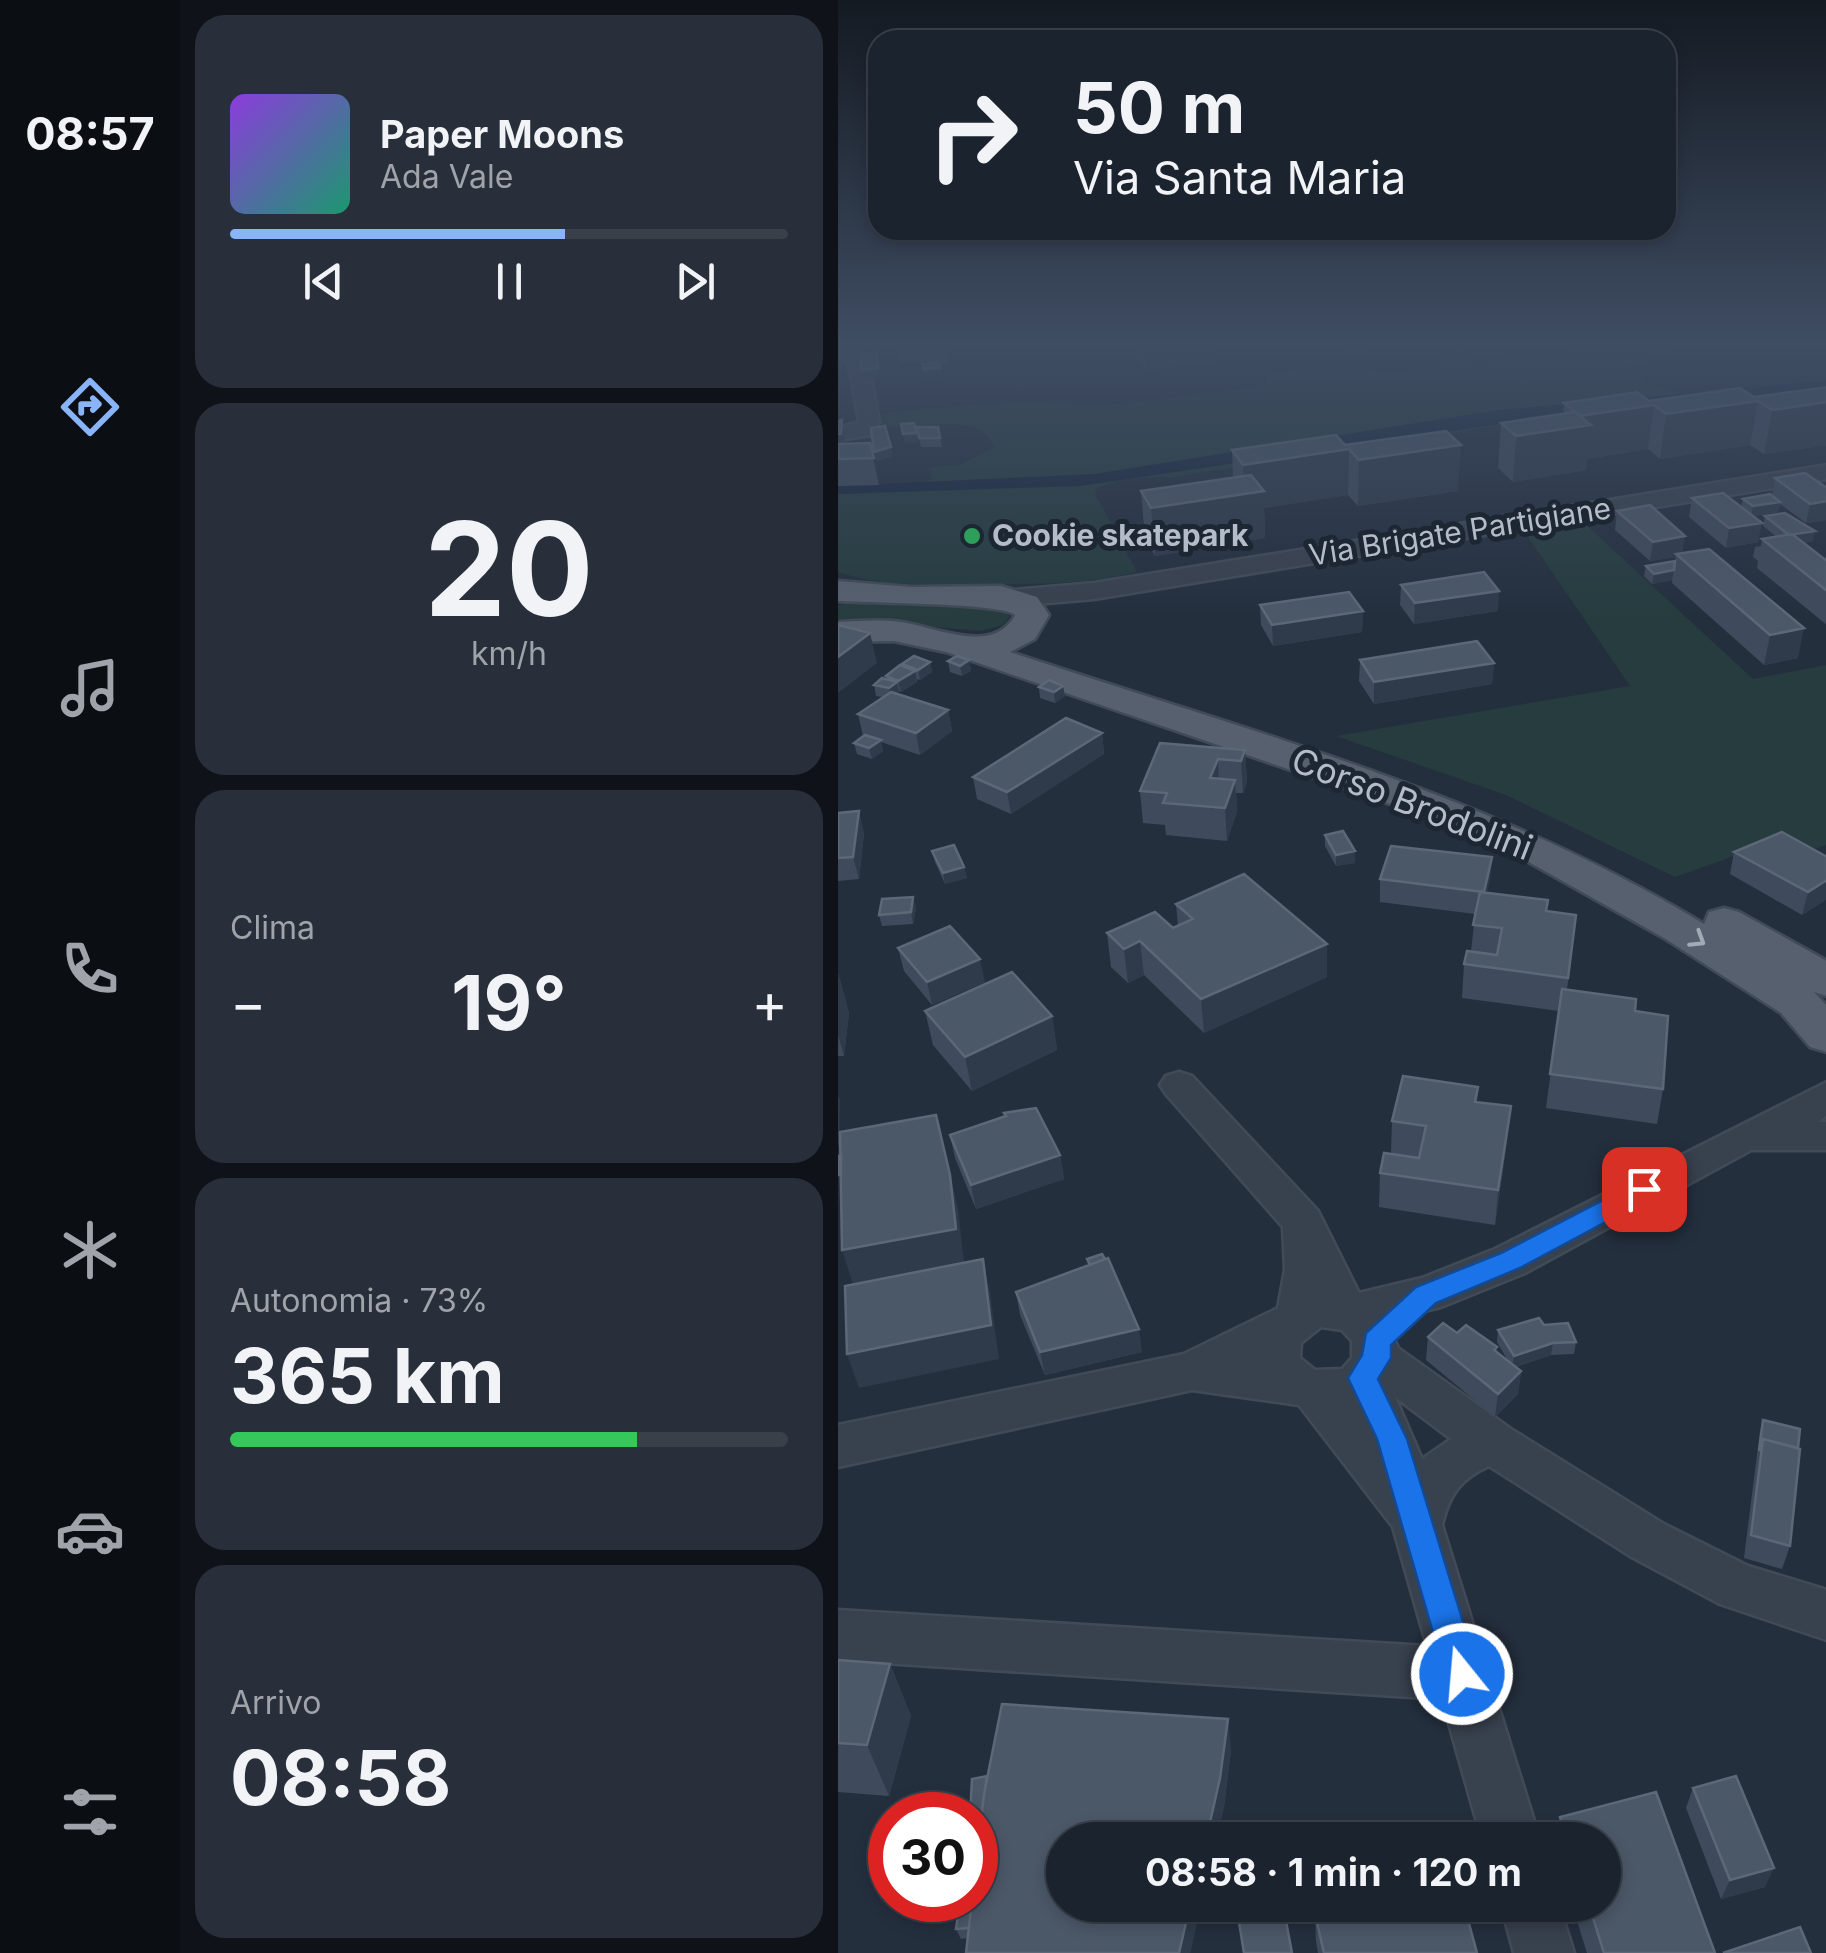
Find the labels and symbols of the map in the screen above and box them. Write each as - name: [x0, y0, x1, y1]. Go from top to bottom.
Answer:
- street label: Via Brigate Partigiane: [1306, 489, 1613, 573]
- place label: Cookie skatepark: [992, 517, 1249, 553]
- marker: Cookie skatepark: [961, 525, 983, 547]
- street label: Corso Brodolini: [1286, 738, 1538, 868]
- one-way arrow: [1687, 928, 1705, 947]
- pin: [1602, 1147, 1687, 1232]
- position arrow: [1410, 1622, 1514, 1726]
- speed limit sign: 30: [868, 1792, 998, 1922]

